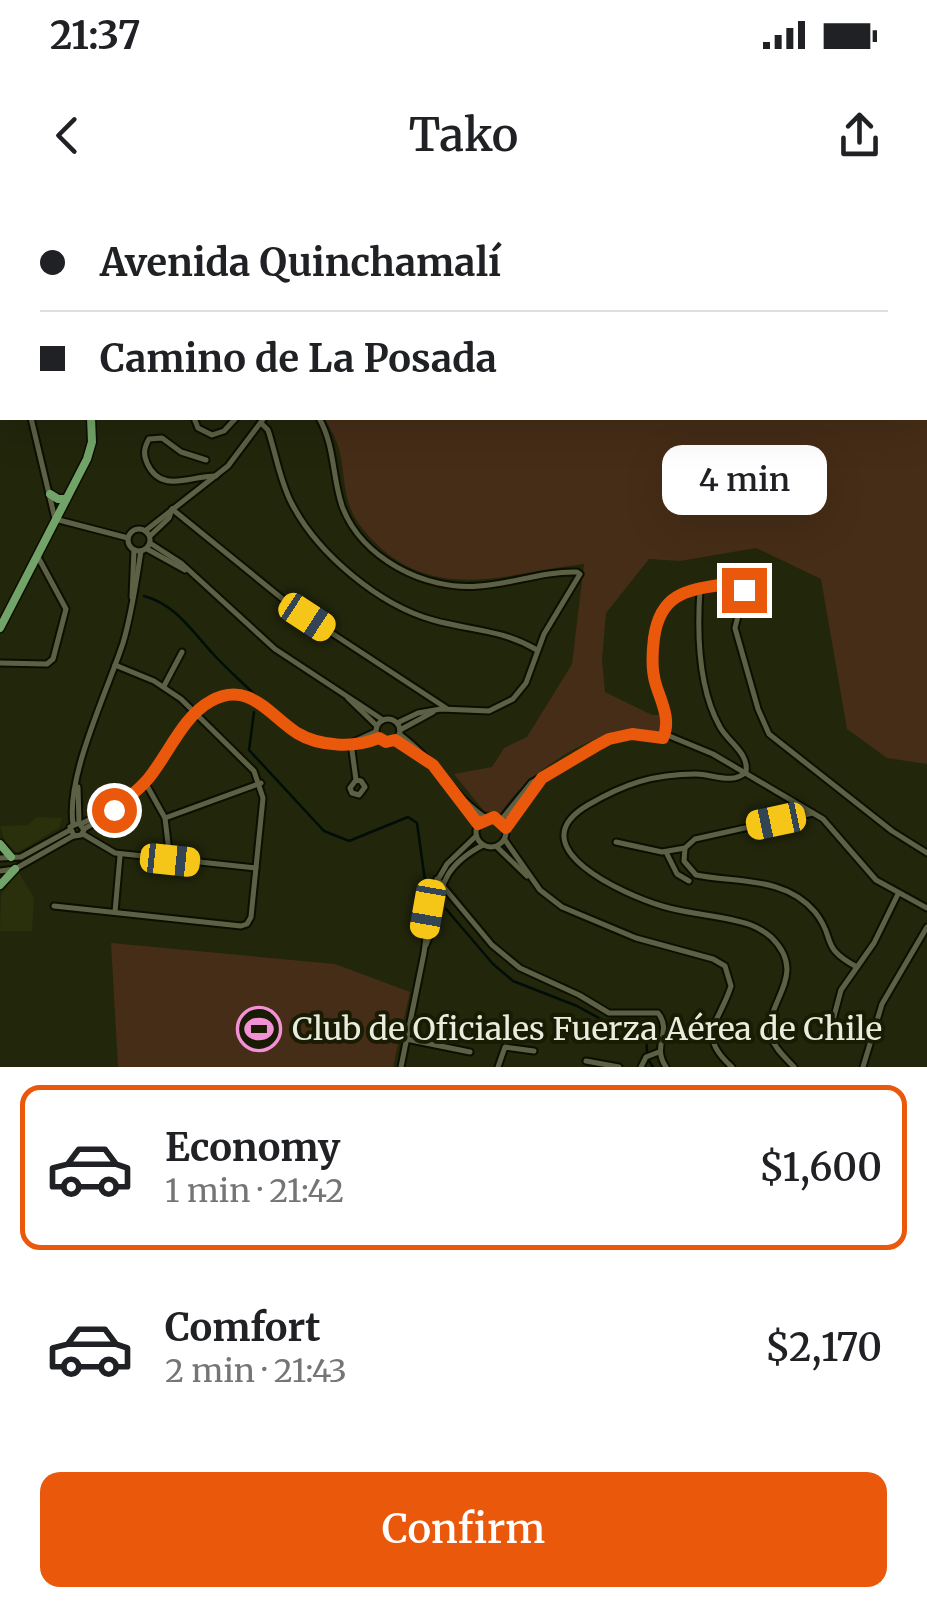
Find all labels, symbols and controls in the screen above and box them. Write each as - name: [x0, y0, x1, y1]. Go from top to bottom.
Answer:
- text: 21:37: [50, 12, 140, 59]
- text: Tako: [409, 107, 518, 163]
- icon: back: [40, 108, 95, 163]
- icon: share: [832, 108, 887, 163]
- text: Avenida Quinchamalí: [100, 239, 501, 286]
- text: Camino de La Posada: [100, 335, 497, 382]
- callout: 4 min: [662, 445, 826, 515]
- text: 4 min: [699, 460, 790, 500]
- route end: [722, 568, 767, 613]
- car: [274, 588, 340, 646]
- route start: [92, 788, 137, 833]
- car: [744, 800, 808, 842]
- car: [139, 842, 201, 878]
- car: [408, 877, 448, 941]
- sports icon: Club de Oficiales Fuerza Aérea de Chile: [236, 1006, 282, 1052]
- place label: Club de Oficiales Fuerza Aérea de Chile: [292, 1009, 882, 1049]
- icon: car: [45, 1123, 135, 1213]
- text: Economy: [165, 1124, 340, 1171]
- text: $1,600: [759, 1144, 882, 1191]
- text: 1 min · 21:42: [165, 1171, 344, 1211]
- icon: car: [45, 1303, 135, 1393]
- text: Comfort: [165, 1304, 321, 1351]
- text: $2,170: [765, 1324, 882, 1371]
- text: 2 min · 21:43: [165, 1351, 347, 1391]
- button: Confirm: [40, 1472, 887, 1587]

